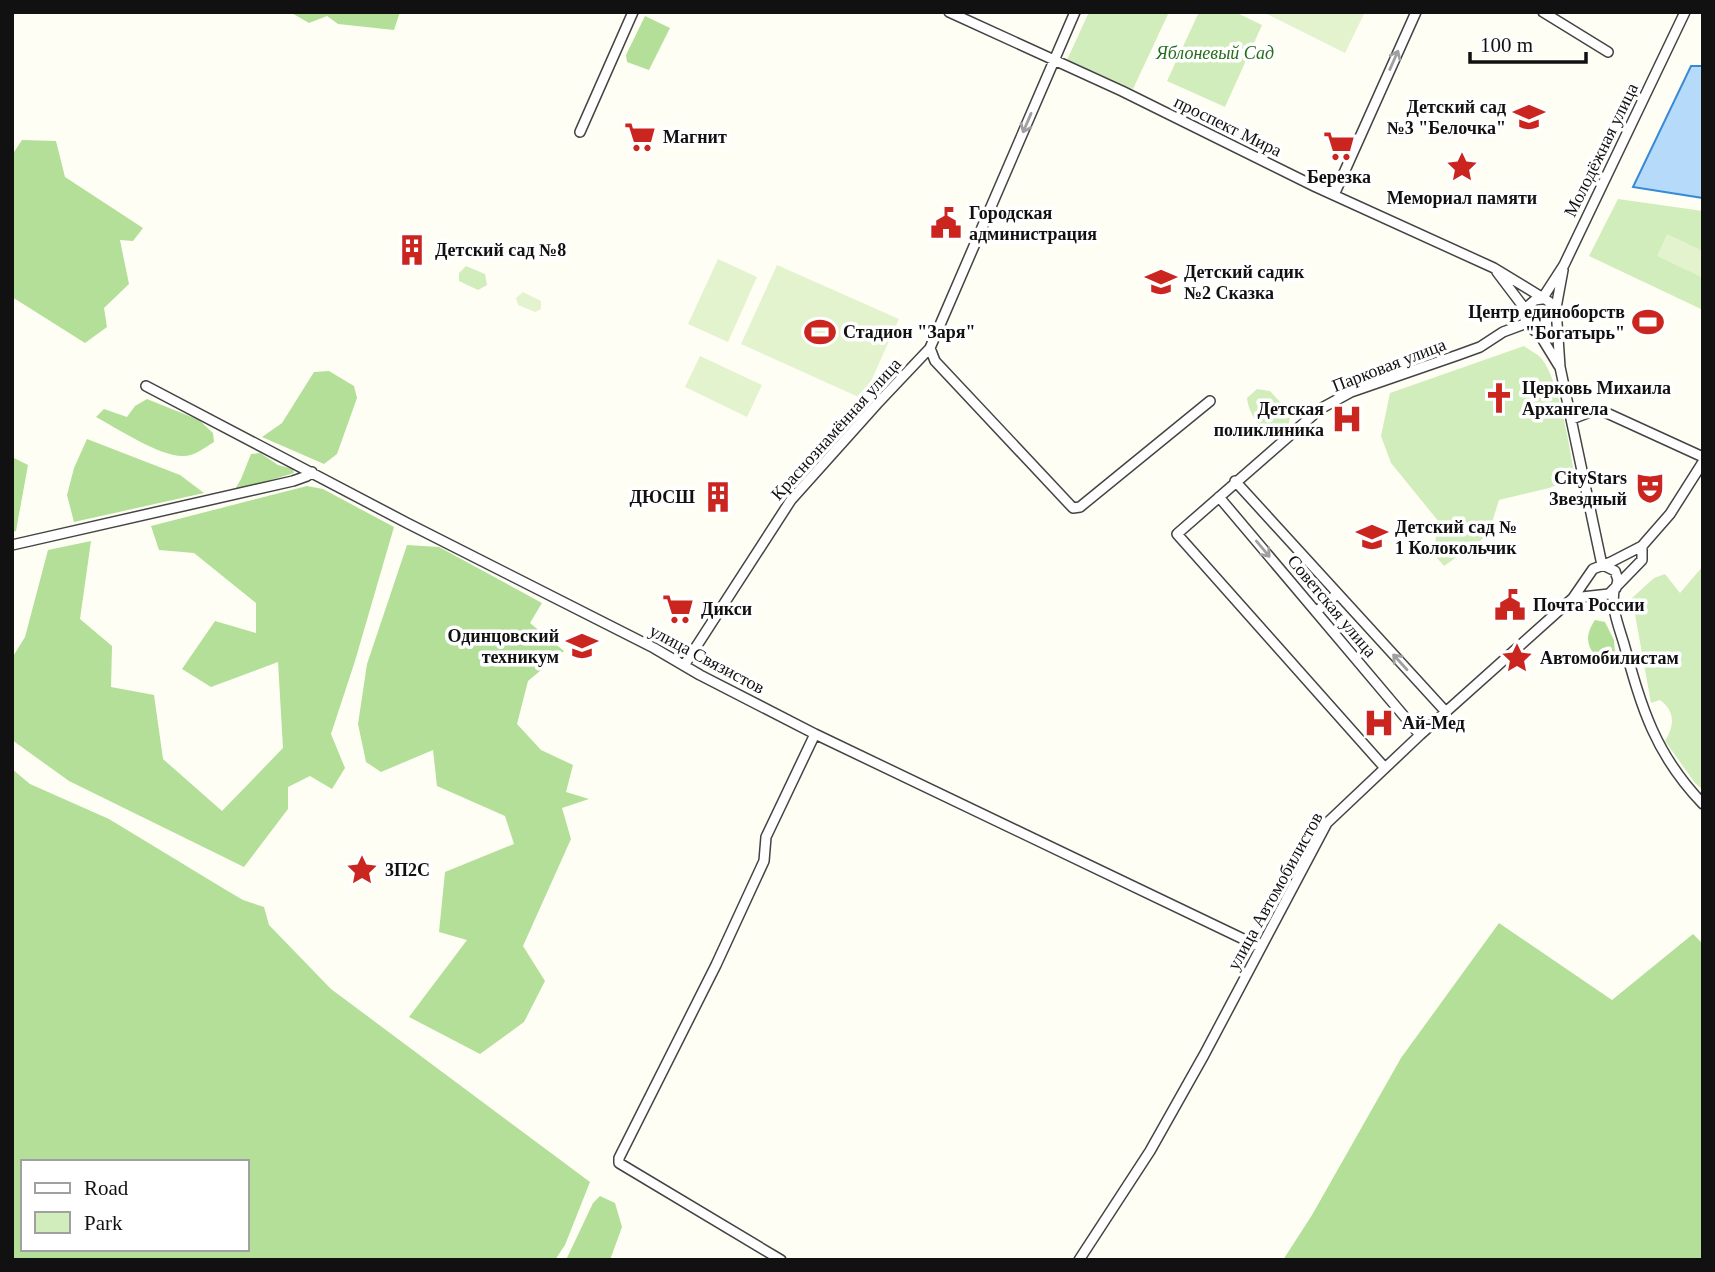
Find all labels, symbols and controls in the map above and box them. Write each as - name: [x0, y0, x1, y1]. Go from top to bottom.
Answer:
- scale bar: [1470, 21, 1586, 65]
- text: 100 m: [1480, 33, 1533, 57]
- park label: Яблоневый Сад: [1155, 43, 1274, 63]
- one-way arrow: [1388, 50, 1401, 72]
- street label: Молодёжная улица: [1560, 80, 1642, 220]
- street label: проспект Мира: [1171, 91, 1285, 161]
- place label: Детский сад №3 "Белочка": [1387, 97, 1506, 138]
- school or university icon: Детский сад №3 "Белочка": [1512, 100, 1546, 134]
- one-way arrow: [1020, 112, 1033, 133]
- supermarket icon: Магнит: [623, 120, 657, 154]
- place label: Магнит: [663, 127, 727, 147]
- supermarket icon: Березка: [1322, 129, 1356, 163]
- place icon: Мемориал памяти: [1445, 150, 1479, 184]
- place label: Березка: [1307, 167, 1371, 187]
- place label: Мемориал памяти: [1387, 188, 1537, 208]
- place label: Городская администрация: [969, 203, 1097, 244]
- public building icon: Городская администрация: [929, 206, 963, 240]
- building icon: Детский сад №8: [395, 233, 429, 267]
- place label: Детский сад №8: [435, 240, 566, 260]
- place label: Детский садик №2 Сказка: [1184, 262, 1305, 303]
- school or university icon: Детский садик №2 Сказка: [1144, 265, 1178, 299]
- place label: Центр единоборств "Богатырь": [1468, 302, 1625, 343]
- sports icon: Центр единоборств "Богатырь": [1631, 305, 1665, 339]
- sports icon: Стадион "Заря": [803, 315, 837, 349]
- place label: Стадион "Заря": [843, 322, 975, 342]
- street label: Парковая улица: [1329, 334, 1449, 396]
- street label: Краснознамённая улица: [767, 354, 905, 504]
- place label: Церковь Михаила Архангела: [1522, 378, 1671, 419]
- church icon: Церковь Михаила Архангела: [1482, 381, 1516, 415]
- place label: Детская поликлиника: [1214, 399, 1324, 440]
- hospital icon: Детская поликлиника: [1330, 402, 1364, 436]
- place label: CityStars Звездный: [1549, 468, 1627, 509]
- theatre icon: CityStars Звездный: [1633, 471, 1667, 505]
- building icon: ДЮСШ: [701, 480, 735, 514]
- place label: ДЮСШ: [630, 487, 695, 507]
- place label: Детский сад № 1 Колокольчик: [1395, 517, 1517, 558]
- school or university icon: Детский сад № 1 Колокольчик: [1355, 520, 1389, 554]
- one-way arrow: [1255, 540, 1271, 558]
- street label: Советская улица: [1283, 551, 1381, 661]
- public building icon: Почта России: [1493, 588, 1527, 622]
- supermarket icon: Дикси: [661, 592, 695, 626]
- place label: Почта России: [1533, 595, 1645, 615]
- place label: Дикси: [701, 599, 752, 619]
- street label: улица Связистов: [646, 620, 768, 698]
- place label: Одинцовский техникум: [447, 626, 559, 667]
- school or university icon: Одинцовский техникум: [565, 629, 599, 663]
- place icon: Автомобилистам: [1500, 641, 1534, 675]
- place label: Автомобилистам: [1540, 648, 1679, 668]
- one-way arrow: [1391, 654, 1408, 671]
- hospital icon: Ай-Мед: [1362, 706, 1396, 740]
- place label: Ай-Мед: [1402, 713, 1465, 733]
- street label: улица Автомобилистов: [1223, 809, 1327, 973]
- place icon: 3П2С: [345, 853, 379, 887]
- place label: 3П2С: [385, 860, 430, 880]
- legend: [21, 1160, 248, 1251]
- text: Road: [84, 1176, 129, 1200]
- text: Park: [84, 1211, 123, 1235]

